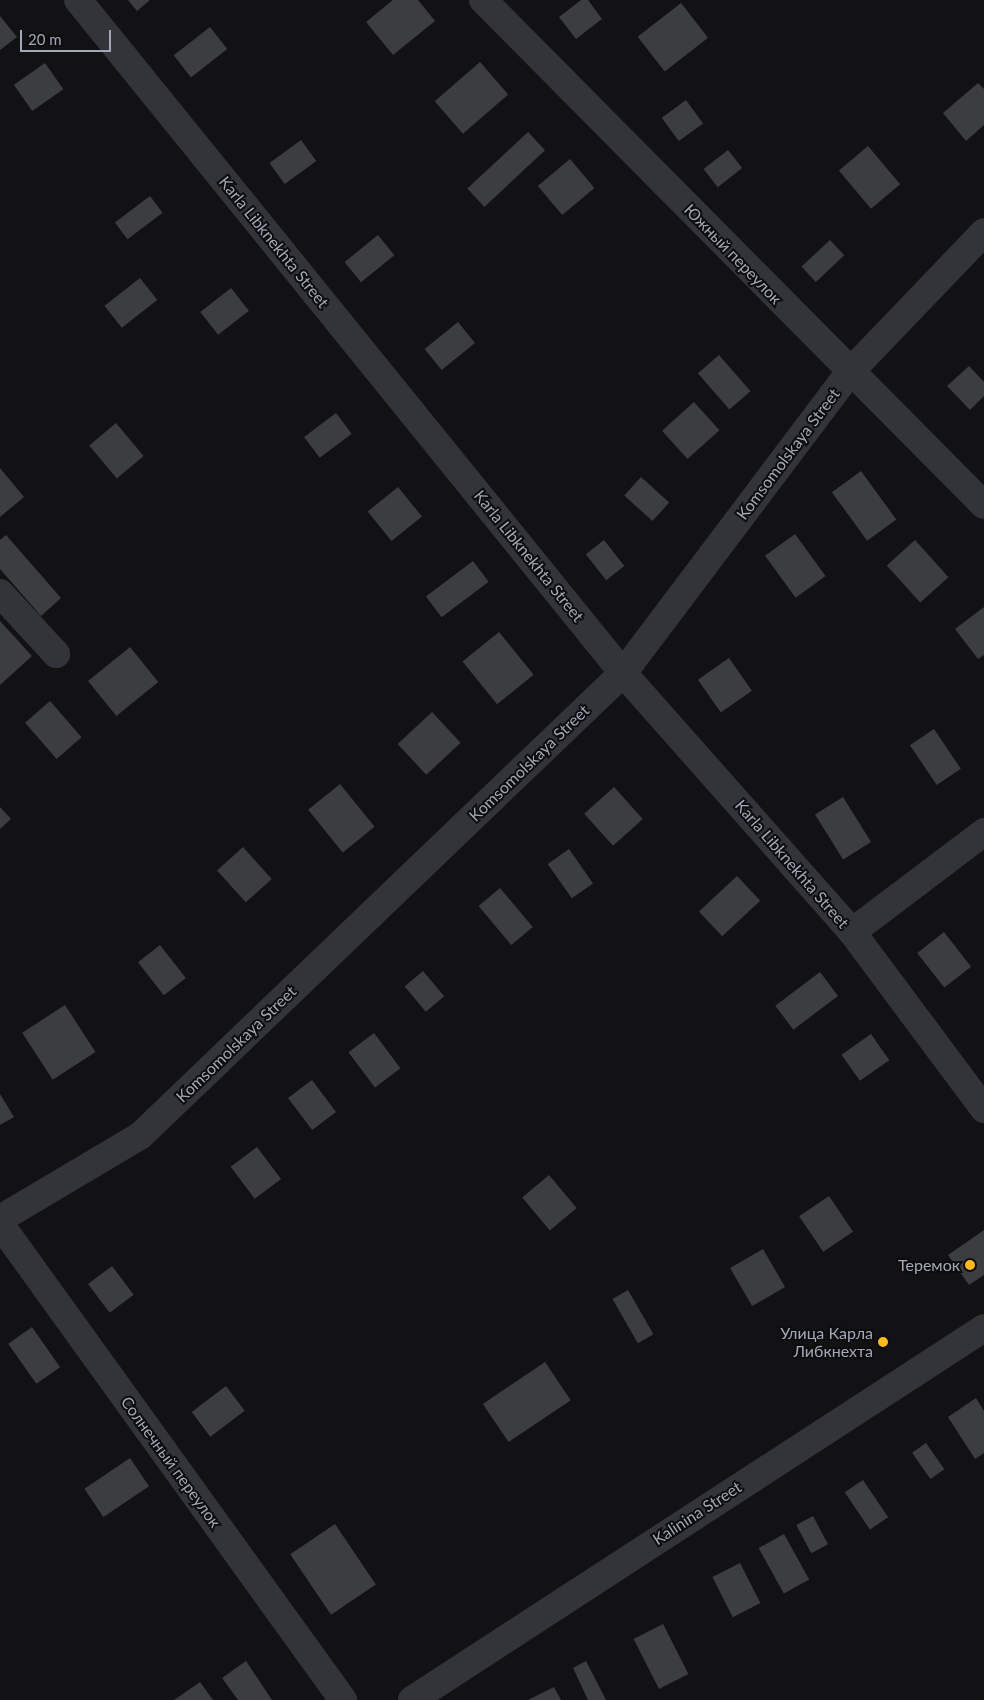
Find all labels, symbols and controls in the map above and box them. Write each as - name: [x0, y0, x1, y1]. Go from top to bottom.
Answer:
- scale bar: [22, 20, 114, 52]
- text: 20 m: [28, 30, 62, 48]
- street label: Karla Libknekhta Street: [215, 172, 333, 312]
- street label: Южный переулок: [680, 200, 786, 308]
- street label: Komsomolskaya Street: [732, 385, 844, 523]
- street label: Karla Libknekhta Street: [470, 486, 588, 626]
- street label: Komsomolskaya Street: [465, 701, 593, 825]
- street label: Karla Libknekhta Street: [731, 796, 853, 932]
- street label: Komsomolskaya Street: [172, 982, 300, 1106]
- place label: Теремок: [898, 1255, 960, 1275]
- marker: Теремок: [964, 1259, 976, 1271]
- place label: Улица Карла Либкнехта: [780, 1323, 873, 1361]
- marker: Улица Карла Либкнехта: [877, 1336, 889, 1348]
- street label: Солнечный переулок: [117, 1393, 225, 1531]
- street label: Kalinina Street: [649, 1477, 745, 1549]

